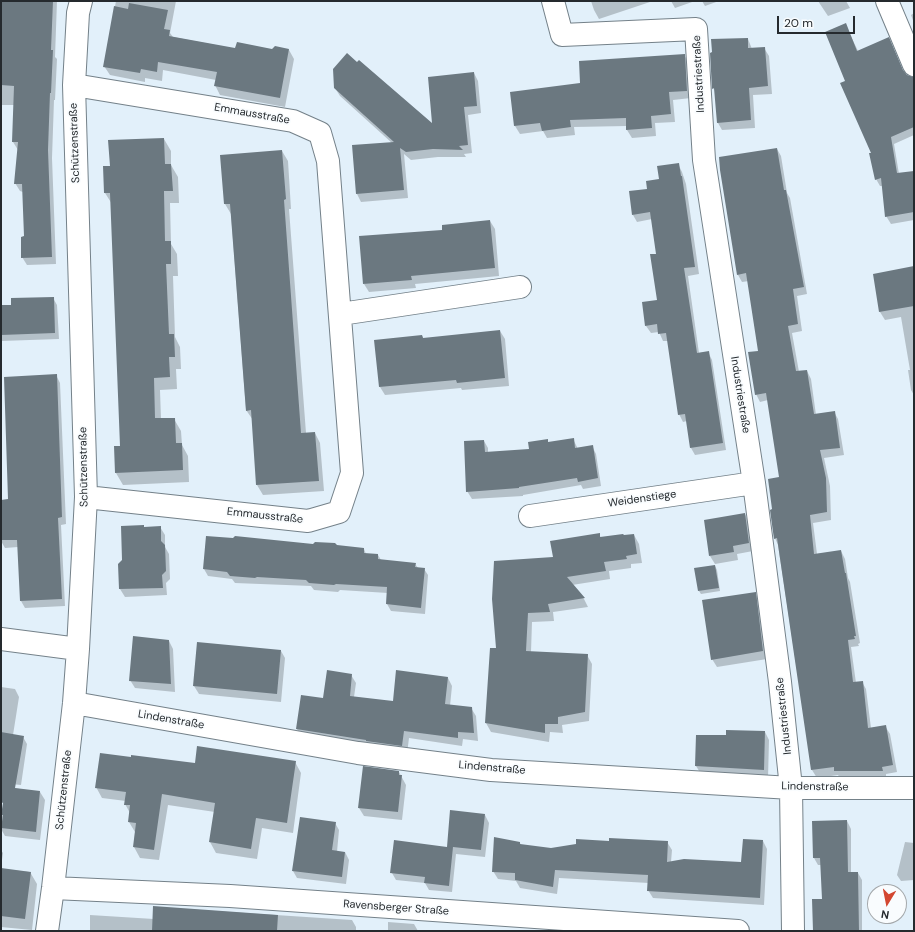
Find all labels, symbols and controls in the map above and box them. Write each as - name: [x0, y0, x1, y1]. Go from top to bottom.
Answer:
- scale bar: [779, 8, 857, 34]
- text: 20 m: [784, 15, 813, 31]
- street label: Industriestraße: [690, 35, 708, 113]
- street label: Emmausstraße: [213, 101, 291, 127]
- street label: Schützenstraße: [67, 103, 83, 183]
- street label: Industriestraße: [727, 356, 753, 434]
- street label: Schützenstraße: [77, 427, 91, 507]
- street label: Weidenstiege: [607, 488, 677, 510]
- street label: Emmausstraße: [226, 505, 304, 527]
- street label: Industriestraße: [773, 677, 795, 755]
- street label: Lindenstraße: [137, 708, 205, 732]
- street label: Schützenstraße: [53, 749, 75, 831]
- street label: Lindenstraße: [458, 758, 526, 778]
- street label: Lindenstraße: [781, 780, 849, 794]
- north arrow: [867, 884, 907, 924]
- street label: Ravensberger Straße: [343, 898, 449, 918]
- text: N: [880, 907, 890, 922]

